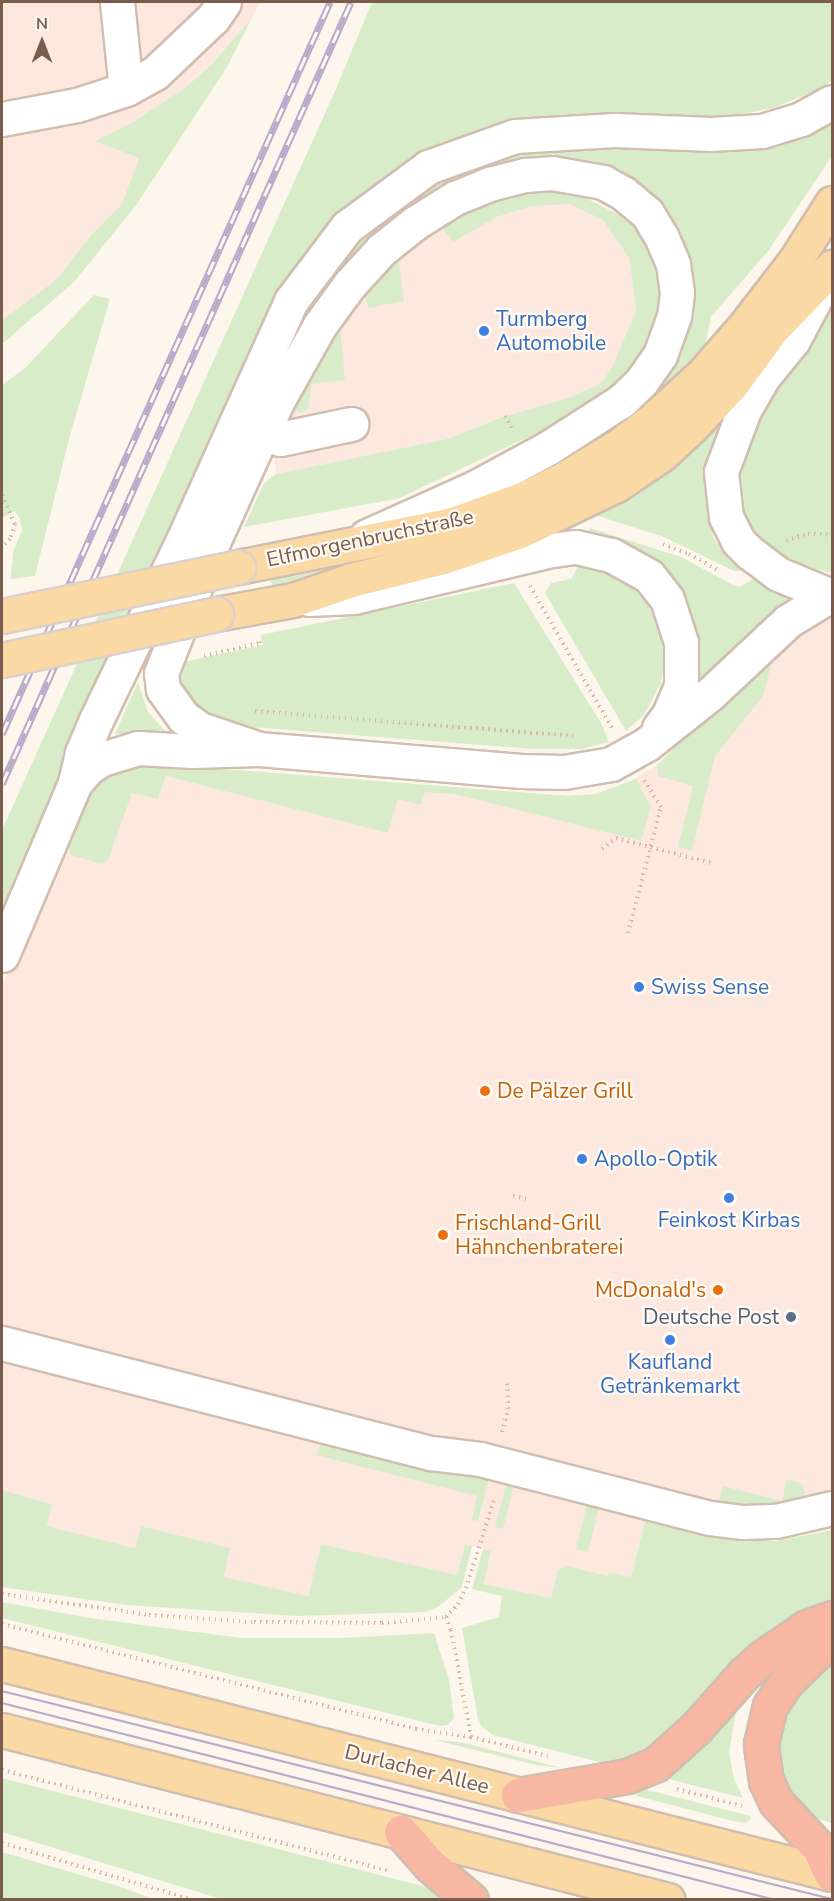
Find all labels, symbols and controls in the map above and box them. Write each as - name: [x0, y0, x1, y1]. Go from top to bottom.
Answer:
- north arrow: [12, 12, 72, 72]
- text: N: [36, 13, 48, 35]
- place label: Turmberg Automobile: [496, 306, 606, 356]
- marker: Turmberg Automobile: [477, 324, 491, 338]
- street label: Elfmorgenbruchstraße: [264, 504, 476, 572]
- place label: Swiss Sense: [651, 974, 769, 1000]
- marker: Swiss Sense: [632, 980, 646, 994]
- place label: De Pälzer Grill: [497, 1078, 633, 1104]
- marker: De Pälzer Grill: [478, 1084, 492, 1098]
- place label: Apollo-Optik: [594, 1146, 717, 1172]
- marker: Apollo-Optik: [575, 1152, 589, 1166]
- marker: Feinkost Kirbas: [722, 1191, 736, 1205]
- place label: Feinkost Kirbas: [658, 1207, 800, 1233]
- place label: Frischland-Grill Hähnchenbraterei: [455, 1210, 623, 1260]
- marker: Frischland-Grill Hähnchenbraterei: [436, 1228, 450, 1242]
- place label: McDonald's: [595, 1277, 706, 1303]
- marker: McDonald's: [711, 1283, 725, 1297]
- place label: Deutsche Post: [643, 1304, 779, 1330]
- marker: Deutsche Post: [784, 1310, 798, 1324]
- marker: Kaufland Getränkemarkt: [663, 1333, 677, 1347]
- place label: Kaufland Getränkemarkt: [600, 1349, 740, 1399]
- street label: Durlacher Allee: [342, 1739, 492, 1799]

